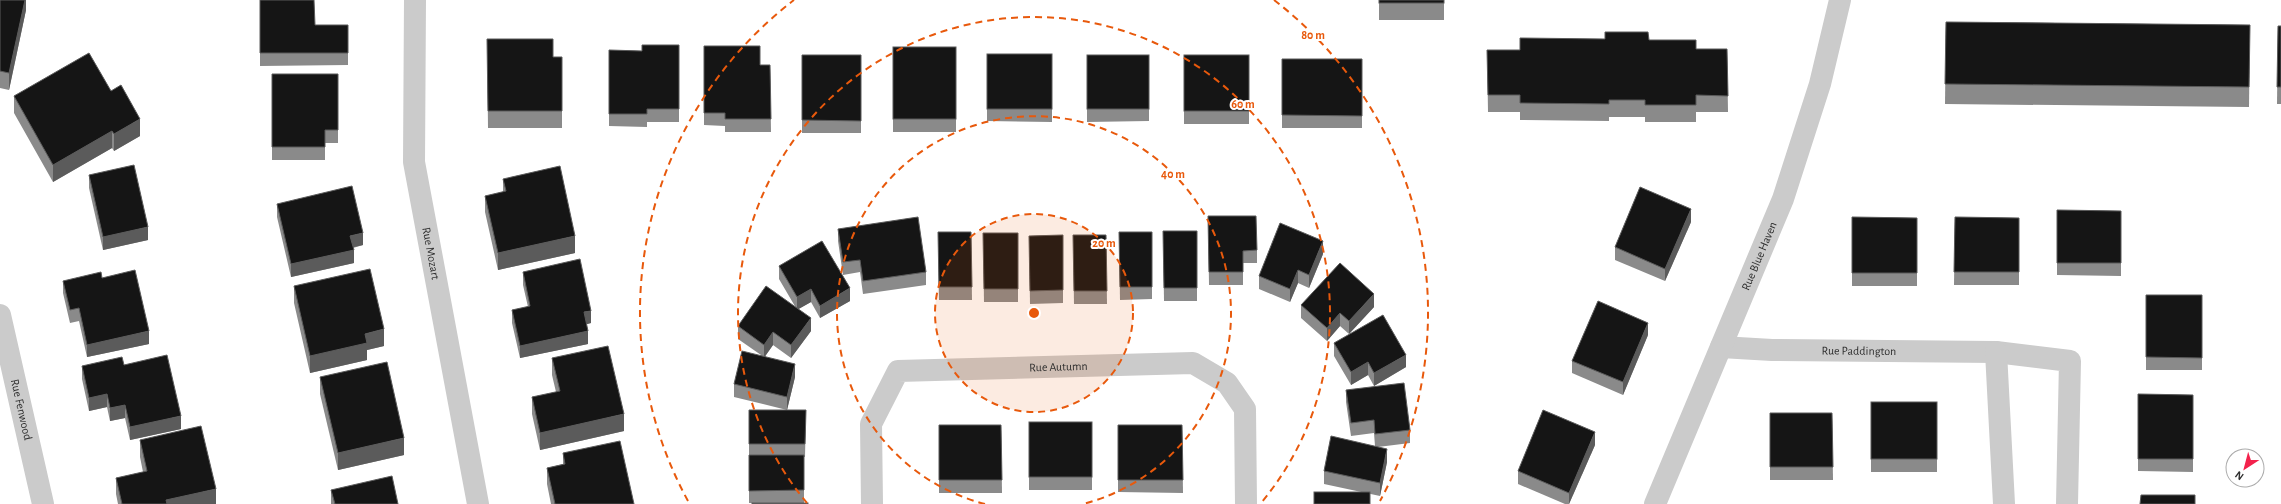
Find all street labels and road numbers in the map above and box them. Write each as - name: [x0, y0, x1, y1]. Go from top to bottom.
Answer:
- street label: Rue Blue Haven: [1739, 220, 1779, 292]
- street label: Rue Mozart: [420, 226, 442, 281]
- street label: Rue Paddington: [1822, 344, 1896, 357]
- street label: Rue Autumn: [1029, 360, 1088, 373]
- street label: Rue Fenwood: [9, 378, 34, 441]

